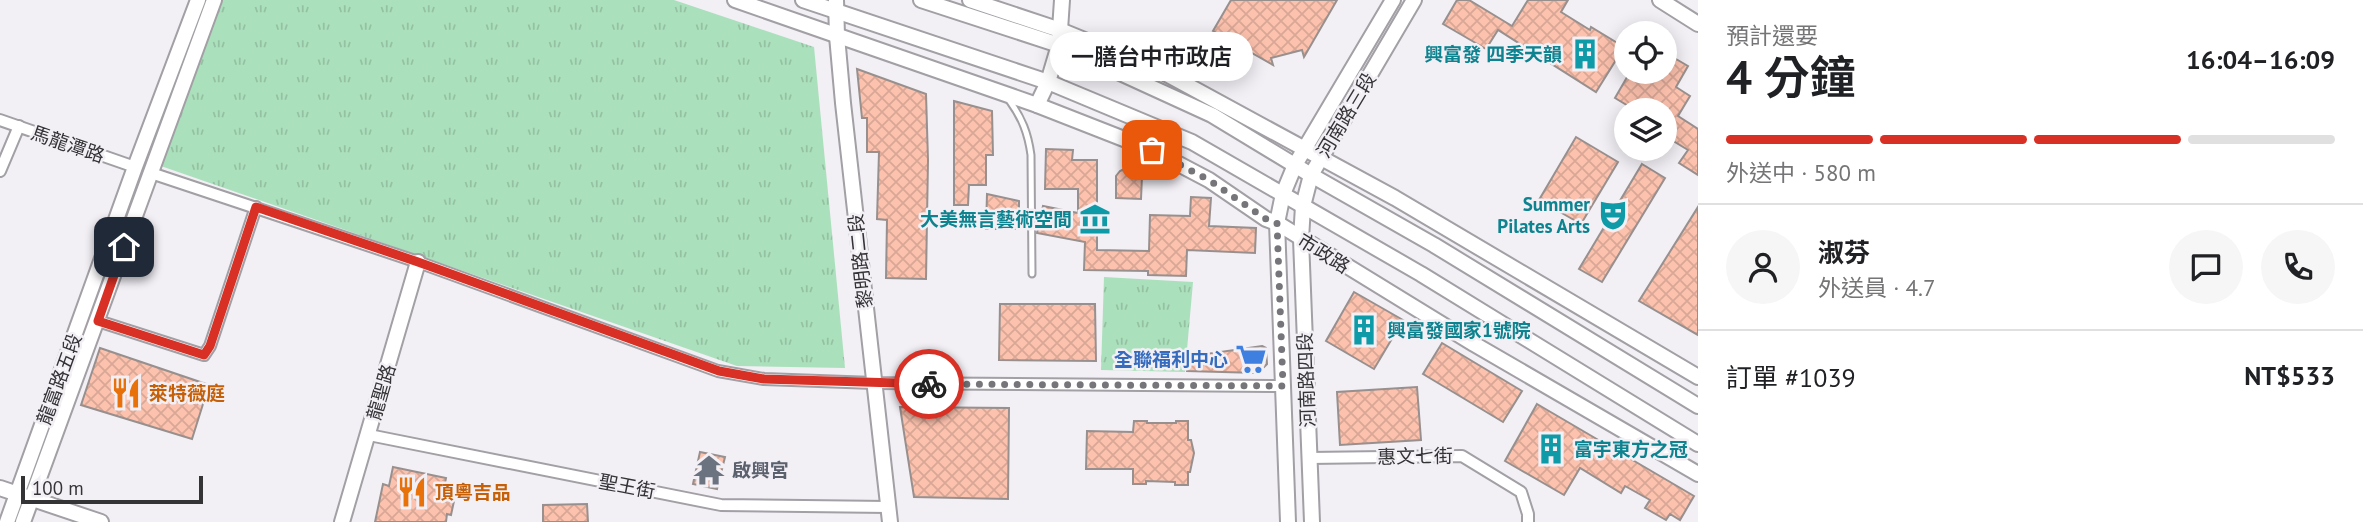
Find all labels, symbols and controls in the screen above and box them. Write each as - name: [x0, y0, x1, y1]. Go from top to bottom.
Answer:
- map controls: [1614, 21, 1677, 161]
- button: locate: [1614, 21, 1677, 84]
- text: 預計還要: [1726, 21, 1818, 50]
- callout: 一膳台中市政店: [1050, 31, 1254, 80]
- building icon: 興富發 四季天韻: [1568, 37, 1602, 71]
- text: 一膳台中市政店: [1071, 42, 1232, 71]
- place label: 興富發 四季天韻: [1424, 42, 1562, 66]
- text: 16:04–16:09: [2186, 43, 2335, 76]
- text: 4 分鐘: [1726, 47, 1856, 107]
- street label: 河南路三段: [1311, 68, 1381, 162]
- button: layers: [1614, 98, 1677, 161]
- street label: 馬龍潭路: [28, 120, 108, 168]
- pin: [1122, 120, 1182, 180]
- icon: bag: [1133, 131, 1171, 169]
- text: 外送中 · 580 m: [1726, 158, 1876, 187]
- place label: Summer Pilates Arts: [1497, 192, 1590, 238]
- theatre icon: Summer Pilates Arts: [1596, 198, 1630, 232]
- museum icon: 大美無言藝術空間: [1078, 202, 1112, 236]
- place label: 大美無言藝術空間: [920, 207, 1072, 231]
- street label: 黎明路二段: [843, 212, 877, 310]
- pin: [94, 217, 154, 277]
- icon: home: [105, 228, 143, 266]
- street label: 市政路: [1293, 228, 1355, 278]
- button: person: [1726, 230, 1800, 304]
- button: chat: [2169, 230, 2243, 304]
- button: phone: [2261, 230, 2335, 304]
- text: 淑芬: [1818, 236, 1870, 269]
- text: 外送員 · 4.7: [1818, 273, 1935, 302]
- building icon: 興富發國家1號院: [1347, 313, 1381, 347]
- place label: 興富發國家1號院: [1387, 318, 1531, 342]
- street label: 龍富路五段: [31, 330, 87, 428]
- street label: 河南路四段: [1292, 332, 1320, 428]
- supermarket icon: 全聯福利中心: [1234, 342, 1268, 376]
- place label: 全聯福利中心: [1114, 347, 1228, 371]
- courier: [894, 349, 964, 419]
- text: NT$533: [2244, 359, 2335, 392]
- street label: 龍聖路: [362, 361, 400, 423]
- text: 訂單 #1039: [1726, 361, 1856, 394]
- icon: bike: [910, 365, 948, 403]
- restaurant icon: 萊特薇庭: [109, 376, 143, 410]
- place label: 萊特薇庭: [149, 381, 225, 405]
- building icon: 富宇東方之冠: [1534, 432, 1568, 466]
- place label: 富宇東方之冠: [1574, 437, 1688, 461]
- street label: 惠文七街: [1377, 443, 1453, 469]
- temple icon: 啟興宮: [692, 453, 726, 487]
- place label: 啟興宮: [732, 458, 789, 482]
- street label: 聖王街: [597, 469, 657, 503]
- scale bar: [21, 473, 203, 505]
- restaurant icon: 頂粵吉品: [395, 475, 429, 509]
- text: 100 m: [32, 476, 84, 500]
- place label: 頂粵吉品: [435, 480, 511, 504]

